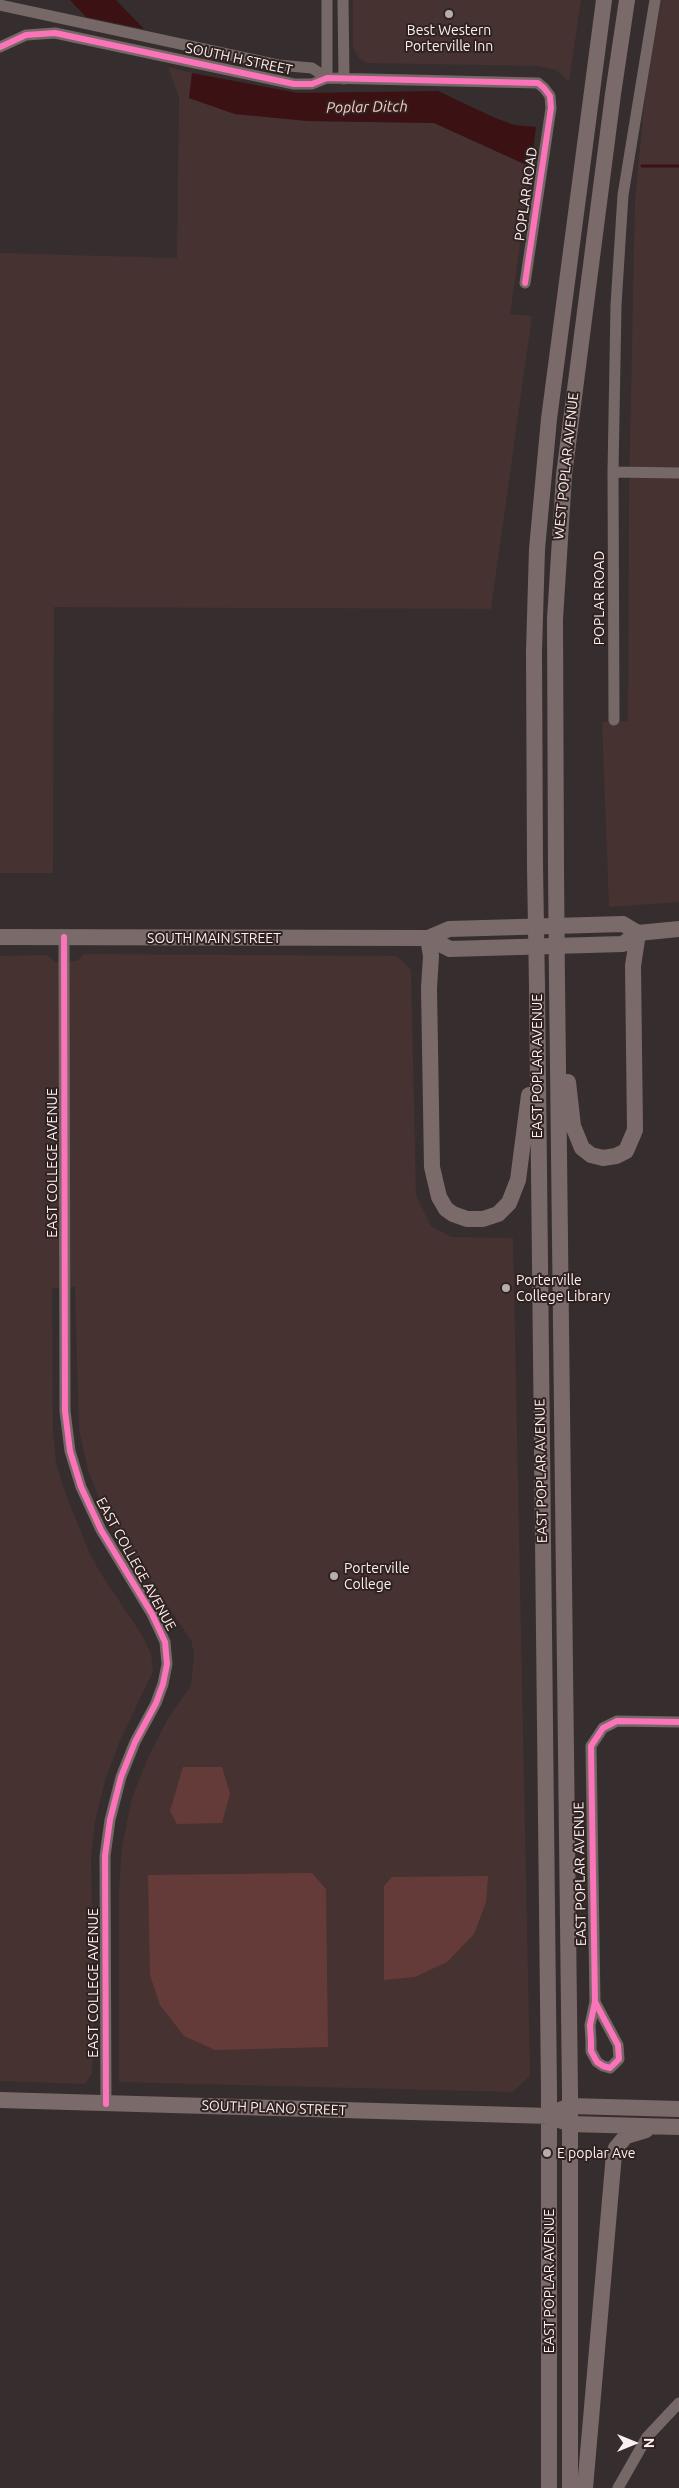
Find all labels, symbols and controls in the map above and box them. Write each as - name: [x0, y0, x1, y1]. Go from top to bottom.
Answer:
- marker: Best Western Porterville Inn: [443, 8, 455, 20]
- place label: Best Western Porterville Inn: [405, 22, 493, 54]
- street label: SOUTH H STREET: [184, 39, 294, 79]
- water label: Poplar Ditch: [326, 97, 408, 117]
- street label: POPLAR ROAD: [511, 146, 541, 242]
- street label: WEST POPLAR AVENUE: [550, 392, 582, 540]
- street label: POPLAR ROAD: [591, 551, 607, 645]
- street label: SOUTH MAIN STREET: [147, 930, 281, 946]
- street label: EAST POPLAR AVENUE: [529, 994, 545, 1138]
- street label: EAST COLLEGE AVENUE: [44, 1088, 60, 1238]
- place label: Porterville College Library: [516, 1272, 610, 1304]
- marker: Porterville College Library: [500, 1282, 512, 1294]
- street label: EAST POPLAR AVENUE: [531, 1399, 551, 1543]
- street label: EAST COLLEGE AVENUE: [92, 1494, 180, 1634]
- place label: Porterville College: [344, 1560, 410, 1592]
- marker: Porterville College: [328, 1570, 340, 1582]
- street label: EAST POPLAR AVENUE: [570, 1802, 590, 1946]
- street label: EAST COLLEGE AVENUE: [85, 1908, 101, 2058]
- street label: SOUTH PLANO STREET: [201, 2097, 347, 2119]
- place label: E poplar Ave: [557, 2145, 635, 2161]
- marker: E poplar Ave: [541, 2147, 553, 2159]
- street label: EAST POPLAR AVENUE: [541, 2209, 557, 2353]
- north arrow: [609, 2418, 659, 2468]
- text: N: [641, 2438, 657, 2448]

